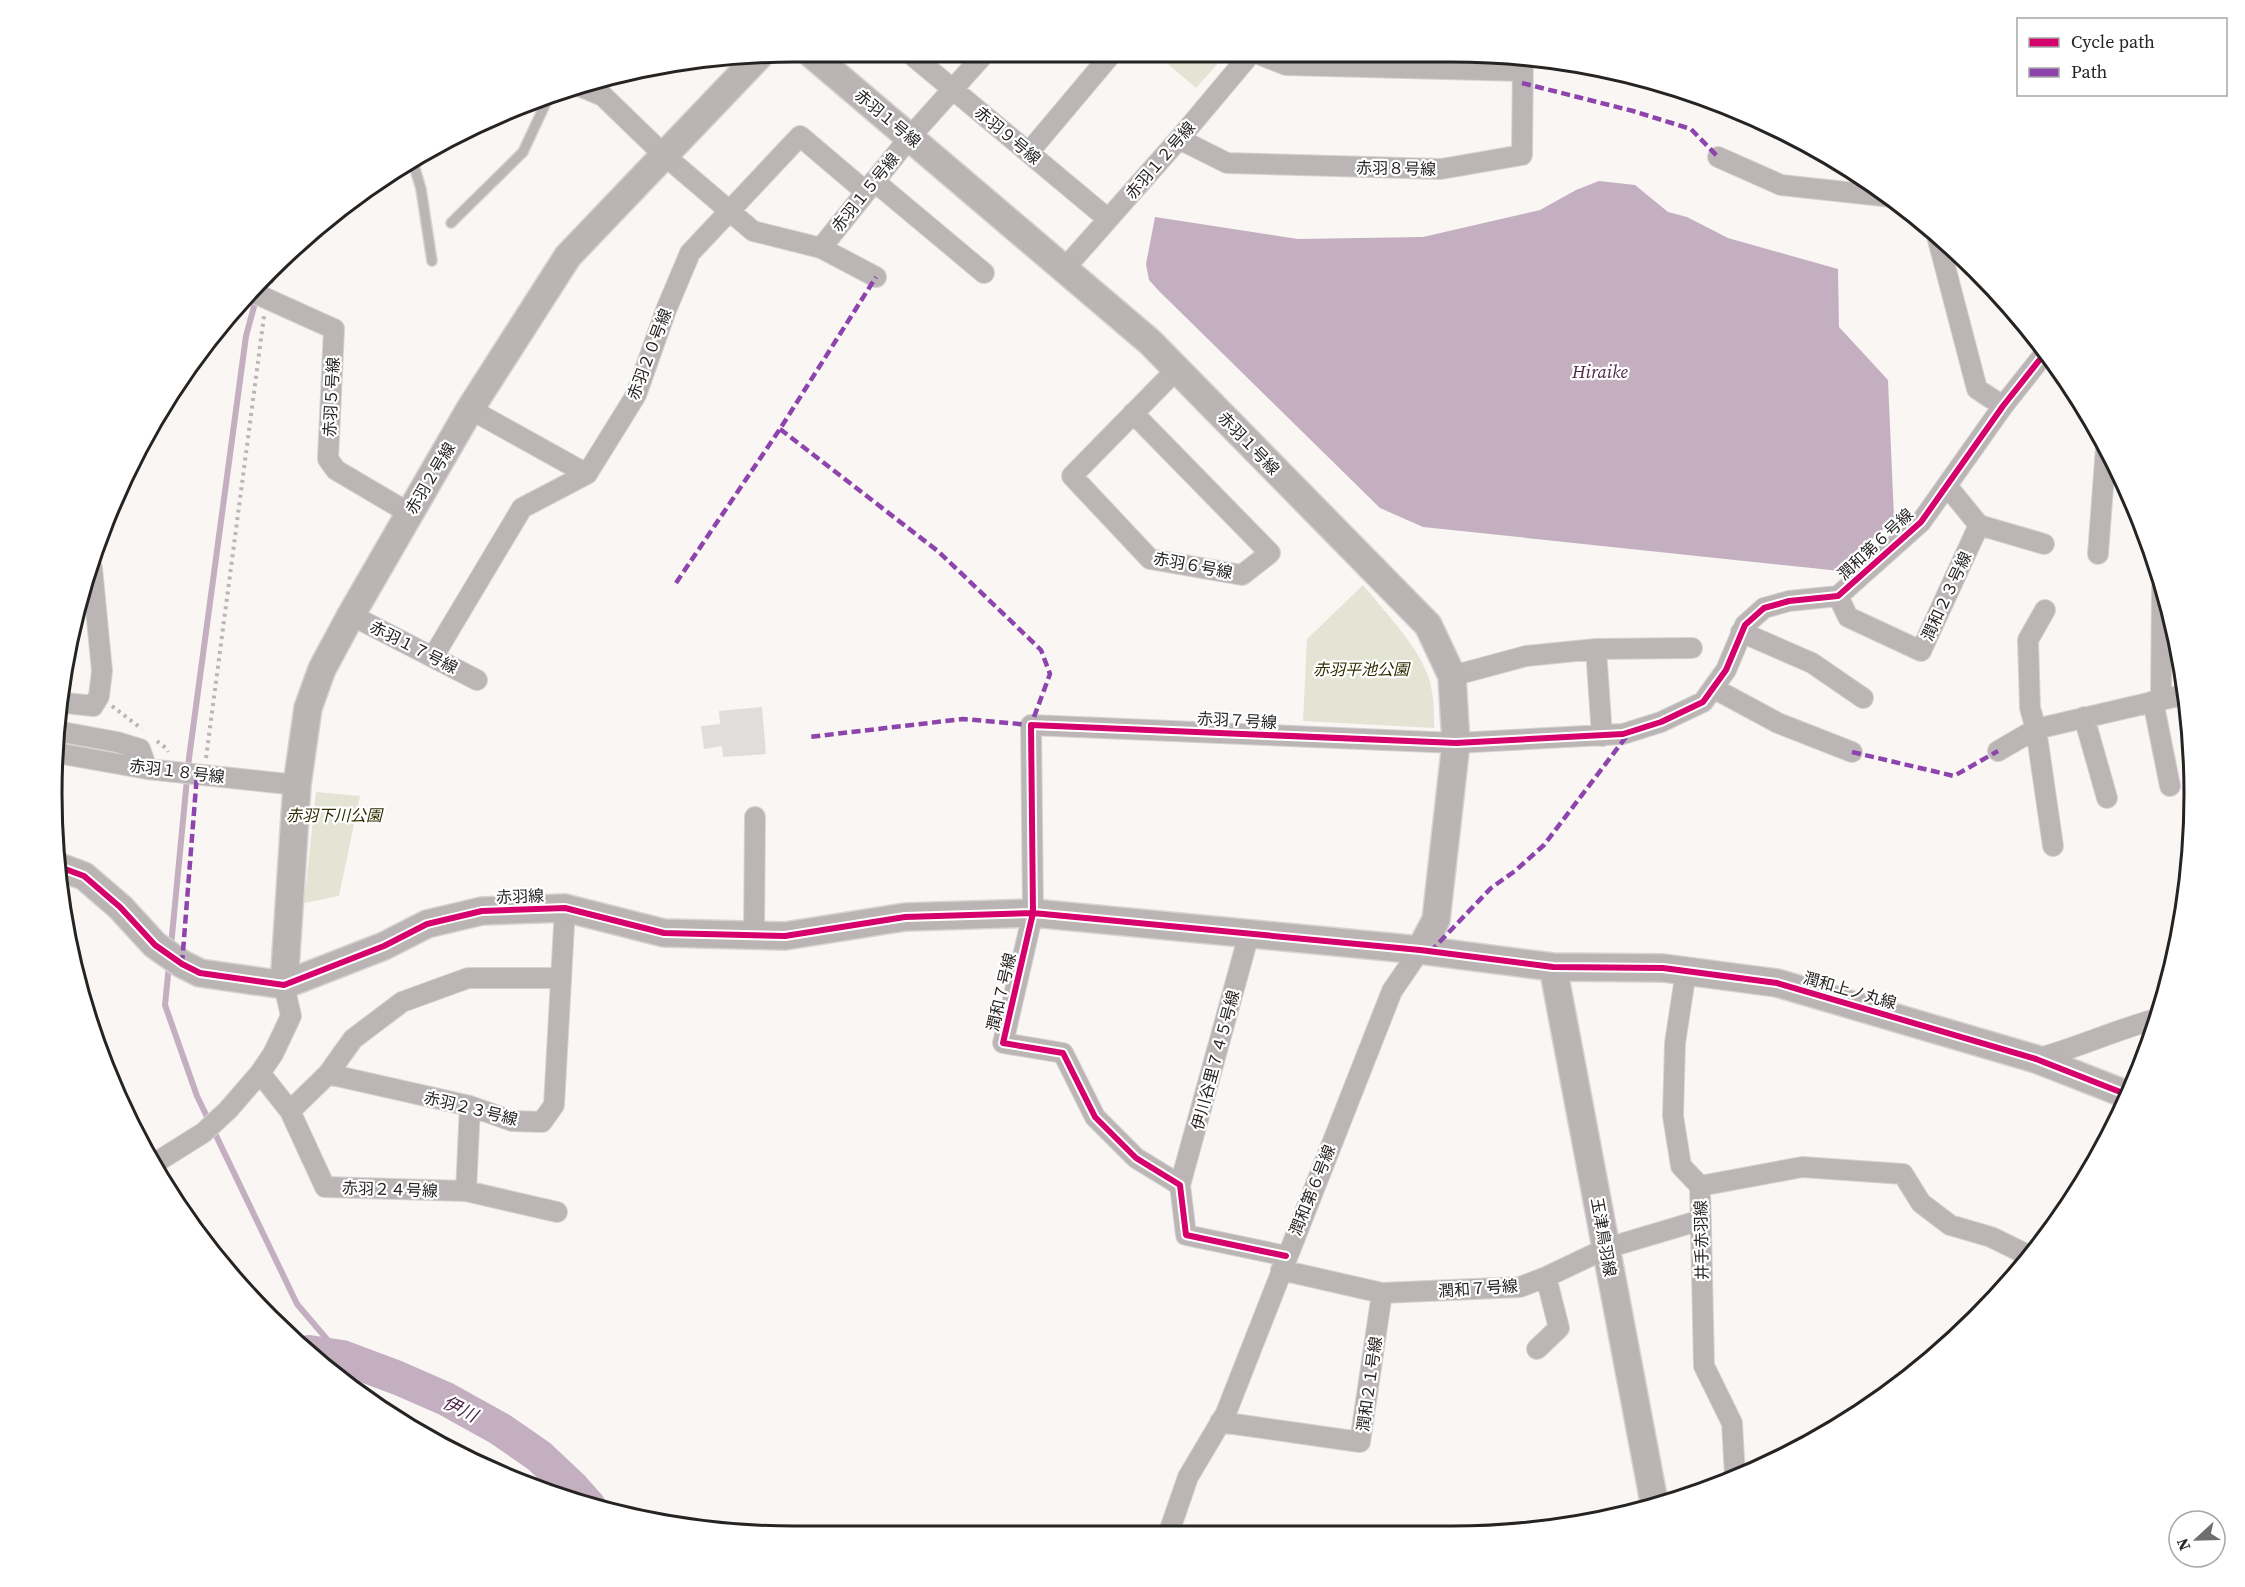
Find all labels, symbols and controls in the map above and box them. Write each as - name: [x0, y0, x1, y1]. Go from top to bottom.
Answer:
- legend: [2017, 18, 2227, 96]
- text: Cycle path: [2071, 29, 2155, 54]
- text: Path: [2071, 59, 2108, 84]
- street label: 赤羽１号線: [850, 84, 926, 152]
- street label: 赤羽９号線: [970, 101, 1046, 169]
- street label: 赤羽１２号線: [1120, 117, 1200, 203]
- street label: 赤羽１５号線: [826, 148, 904, 236]
- street label: 赤羽８号線: [1356, 156, 1436, 180]
- street label: 赤羽２０号線: [622, 305, 676, 403]
- street label: 赤羽５号線: [318, 356, 344, 438]
- water label: Hiraike: [1571, 359, 1629, 384]
- street label: 赤羽１号線: [1213, 407, 1285, 479]
- street label: 赤羽２号線: [400, 438, 460, 518]
- street label: 潤和第６号線: [1832, 503, 1918, 585]
- street label: 赤羽６号線: [1152, 547, 1234, 583]
- street label: 潤和２３号線: [1916, 548, 1976, 644]
- street label: 赤羽１７号線: [366, 615, 462, 679]
- park label: 赤羽平池公園: [1313, 658, 1411, 680]
- street label: 赤羽７号線: [1196, 707, 1278, 733]
- street label: 赤羽１８号線: [128, 754, 226, 788]
- park label: 赤羽下川公園: [286, 804, 384, 826]
- street label: 赤羽線: [496, 884, 544, 908]
- street label: 潤和７号線: [981, 951, 1021, 1033]
- street label: 潤和上ノ丸線: [1801, 966, 1899, 1014]
- street label: 伊川谷里７４５号線: [1186, 988, 1244, 1132]
- street label: 赤羽２３号線: [422, 1086, 520, 1130]
- street label: 潤和第６号線: [1284, 1141, 1340, 1239]
- street label: 赤羽２４号線: [342, 1176, 438, 1202]
- street label: 玉津鳥羽線: [1586, 1196, 1622, 1278]
- street label: 井手赤羽線: [1689, 1200, 1713, 1280]
- street label: 潤和７号線: [1437, 1274, 1519, 1302]
- street label: 潤和２１号線: [1351, 1335, 1387, 1433]
- water label: 伊川: [439, 1389, 484, 1429]
- north arrow: [2167, 1509, 2227, 1569]
- text: N: [2171, 1535, 2195, 1554]

